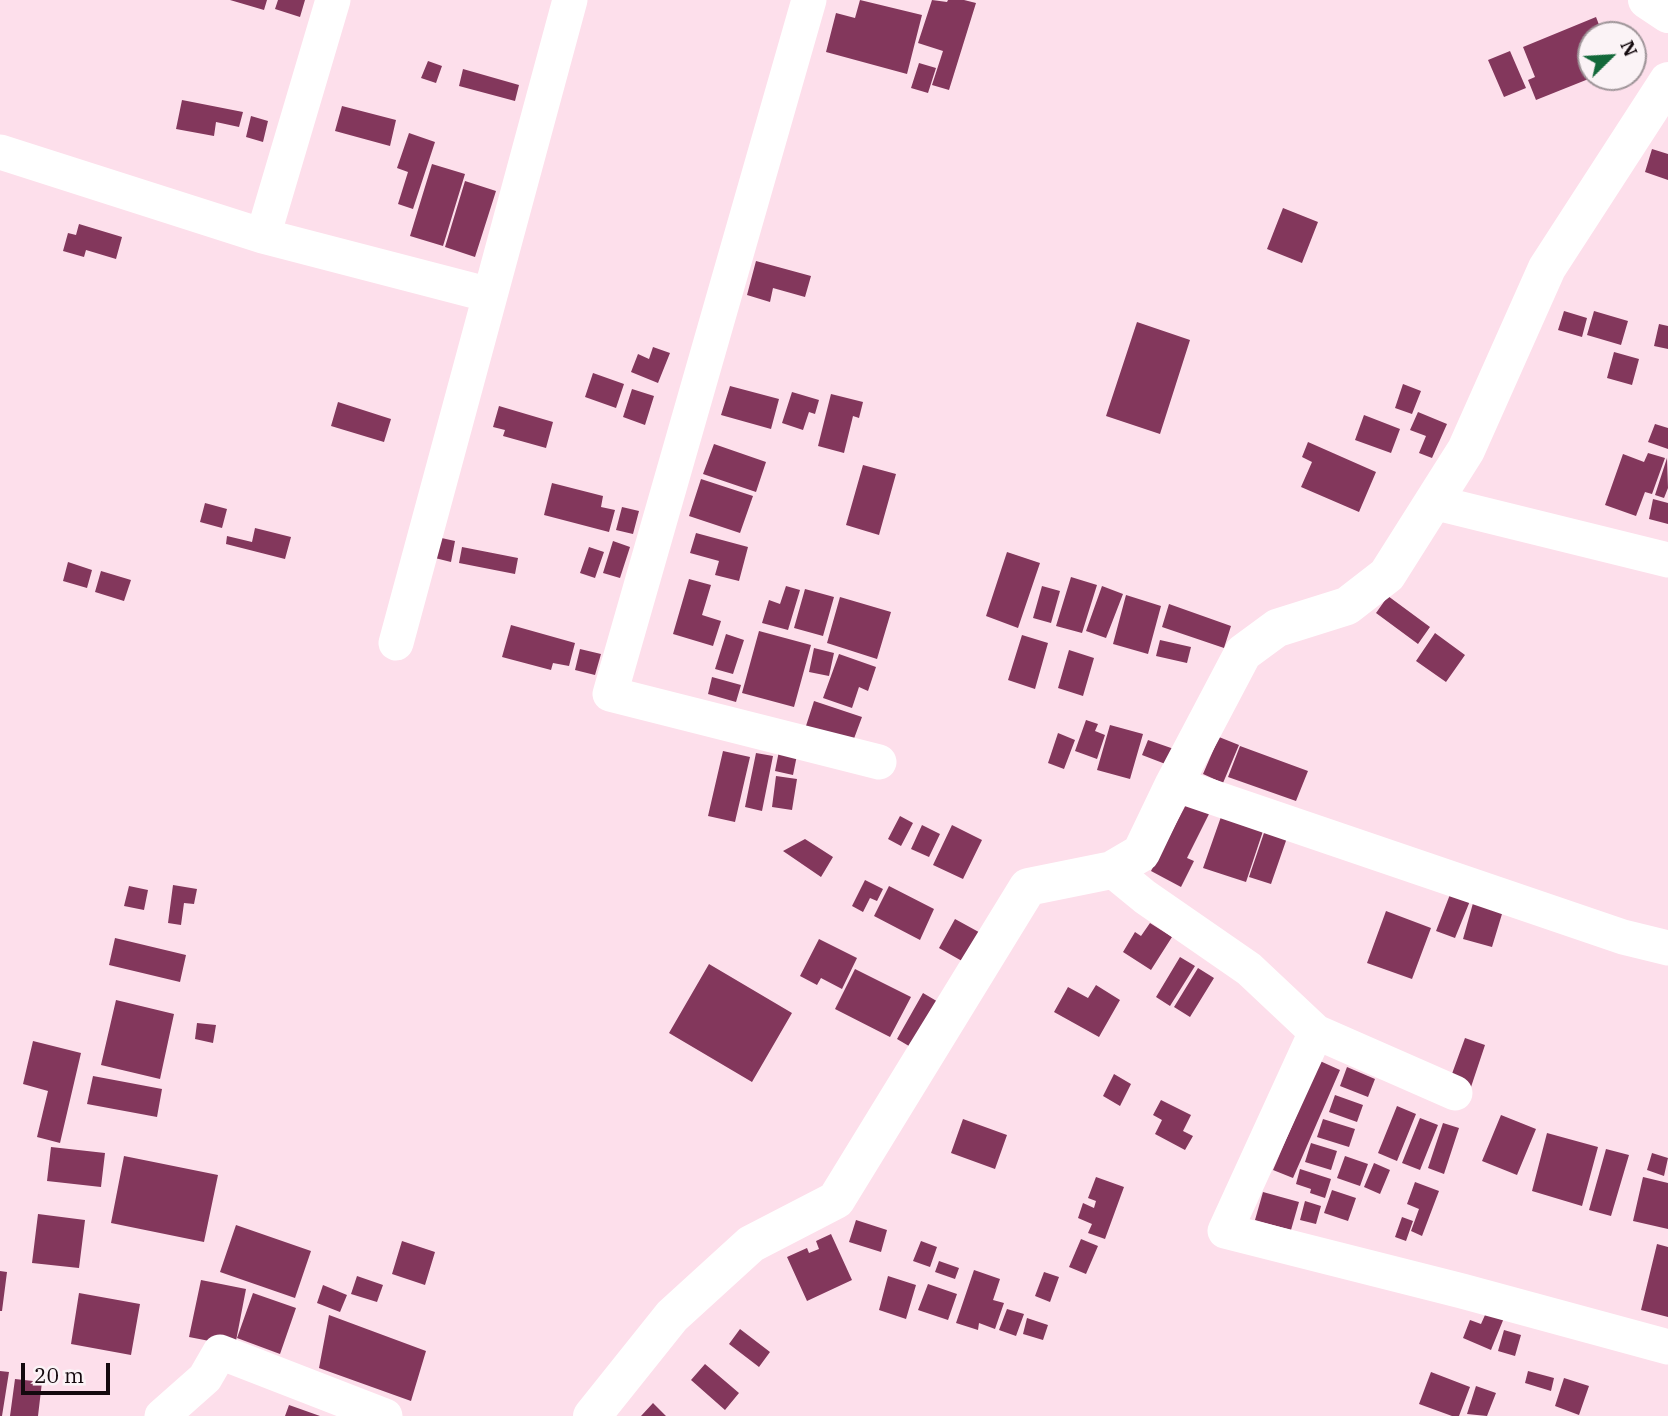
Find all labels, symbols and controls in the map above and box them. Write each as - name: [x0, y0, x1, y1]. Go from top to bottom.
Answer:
- north arrow: [1577, 21, 1647, 91]
- text: N: [1615, 37, 1643, 60]
- scale bar: [24, 1350, 114, 1394]
- text: 20 m: [34, 1361, 84, 1389]

